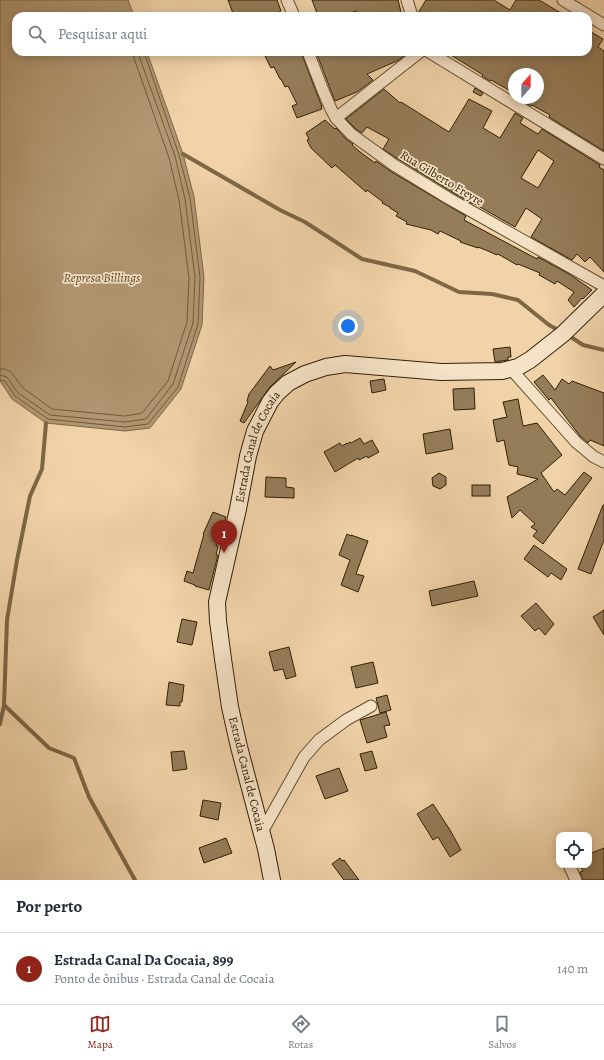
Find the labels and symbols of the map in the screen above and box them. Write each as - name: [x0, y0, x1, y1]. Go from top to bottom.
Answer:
- north arrow: [508, 68, 544, 104]
- street label: Rua Gilberto Freyre: [397, 147, 487, 209]
- water label: Represa Billings: [64, 269, 141, 286]
- your location: [338, 316, 358, 336]
- street label: Estrada Canal de Cocaia: [231, 387, 284, 504]
- pin: 1: [211, 520, 237, 553]
- street label: Estrada Canal de Cocaia: [225, 715, 269, 834]

